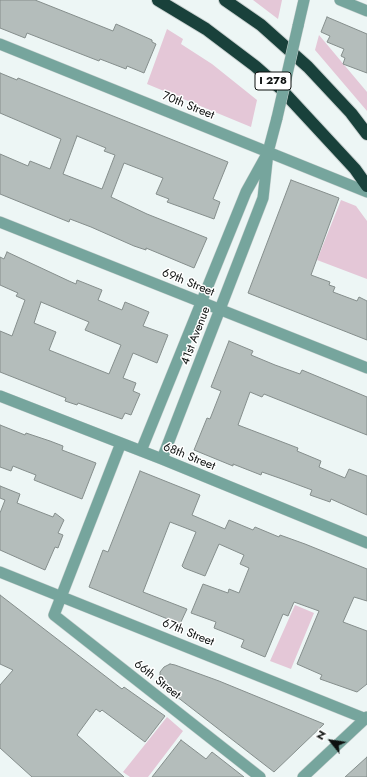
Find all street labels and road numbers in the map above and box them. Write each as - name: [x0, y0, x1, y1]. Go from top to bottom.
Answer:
- road number: I 278: [255, 72, 291, 90]
- street label: 70th Street: [160, 89, 216, 123]
- street label: 69th Street: [160, 266, 216, 300]
- street label: 41st Avenue: [178, 305, 214, 367]
- street label: 68th Street: [161, 440, 217, 474]
- street label: 67th Street: [160, 616, 216, 650]
- street label: 66th Street: [131, 657, 183, 703]

